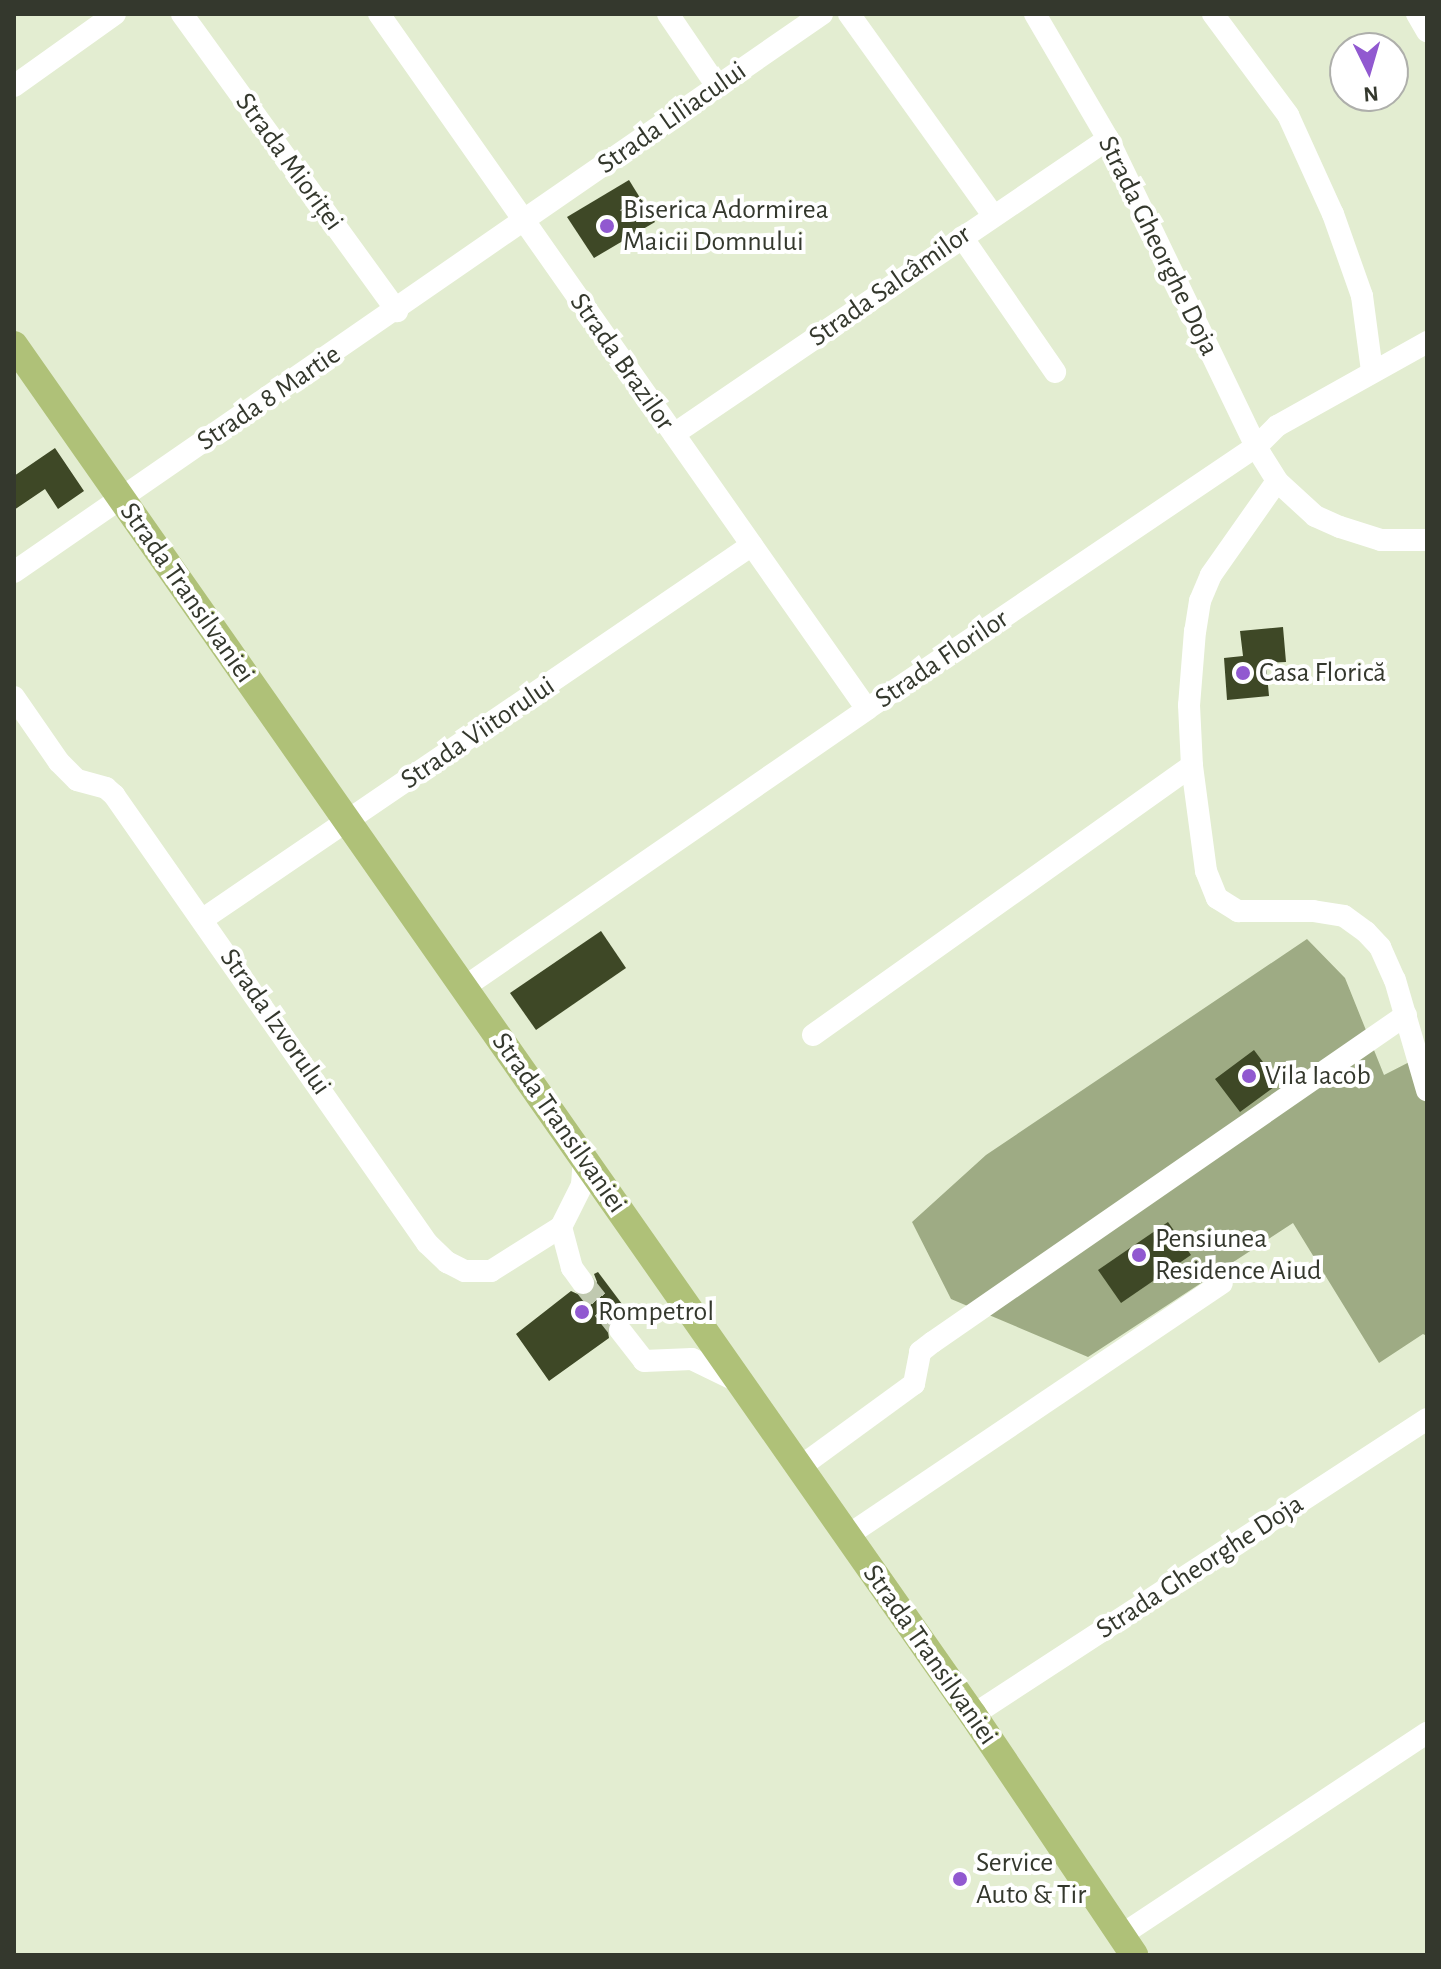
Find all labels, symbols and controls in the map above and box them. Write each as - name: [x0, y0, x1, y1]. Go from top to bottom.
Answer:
- north arrow: [1329, 32, 1409, 112]
- street label: Strada Liliacului: [591, 54, 753, 182]
- text: N: [1362, 82, 1380, 106]
- street label: Strada Mioriței: [228, 86, 350, 238]
- street label: Strada Gheorghe Doja: [1090, 131, 1226, 361]
- place label: Biserica Adormirea Maicii Domnului: [623, 193, 829, 259]
- marker: Biserica Adormirea Maicii Domnului: [598, 217, 616, 235]
- street label: Strada Salcâmilor: [802, 218, 978, 354]
- street label: Strada Brazilor: [562, 287, 682, 437]
- street label: Strada 8 Martie: [191, 338, 347, 458]
- street label: Strada Transilvaniei: [112, 496, 262, 690]
- street label: Strada Florilor: [869, 602, 1015, 716]
- place label: Casa Florică: [1259, 656, 1386, 690]
- marker: Casa Florică: [1234, 664, 1252, 682]
- street label: Strada Viitorului: [395, 669, 561, 797]
- street label: Strada Izvorului: [212, 942, 338, 1102]
- street label: Strada Transilvaniei: [484, 1026, 634, 1220]
- place label: Vila Iacob: [1265, 1059, 1371, 1093]
- marker: Vila Iacob: [1240, 1067, 1258, 1085]
- place label: Pensiunea Residence Aiud: [1155, 1222, 1321, 1288]
- marker: Pensiunea Residence Aiud: [1130, 1246, 1148, 1264]
- place label: Rompetrol: [598, 1295, 714, 1329]
- marker: Rompetrol: [573, 1303, 591, 1321]
- street label: Strada Gheorghe Doja: [1090, 1487, 1310, 1647]
- street label: Strada Transilvaniei: [855, 1558, 1005, 1752]
- place label: Service Auto & Tir: [976, 1846, 1086, 1912]
- marker: Service Auto & Tir: [951, 1870, 969, 1888]

